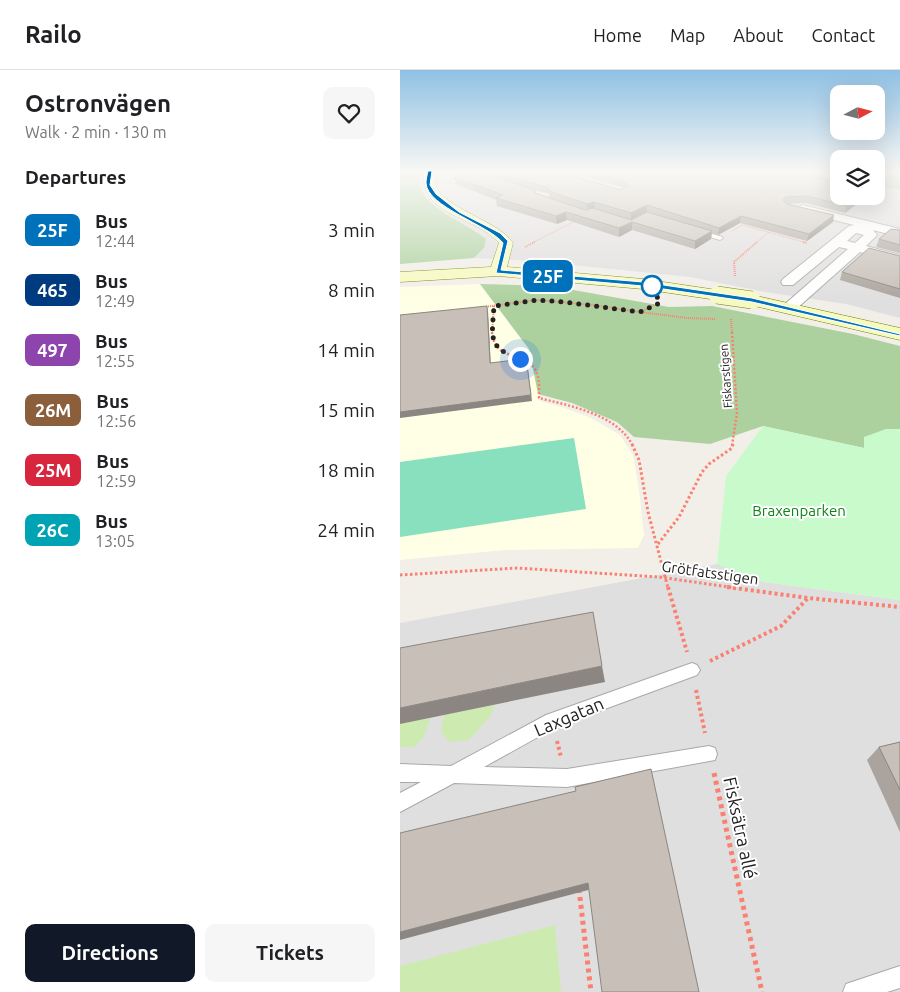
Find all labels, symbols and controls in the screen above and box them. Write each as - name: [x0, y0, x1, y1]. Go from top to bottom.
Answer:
- text: Railo: [25, 21, 82, 48]
- text: Home: [593, 25, 642, 45]
- text: Map: [670, 25, 705, 45]
- text: About: [733, 25, 783, 45]
- text: Contact: [811, 25, 875, 45]
- north arrow: [830, 85, 885, 140]
- map controls: [830, 85, 885, 205]
- button: heart: [323, 87, 375, 139]
- text: Ostronvägen: [25, 90, 171, 117]
- text: Walk · 2 min · 130 m: [25, 123, 167, 141]
- button: layers: [830, 150, 885, 205]
- text: Departures: [25, 166, 126, 188]
- text: Bus: [95, 210, 128, 232]
- text: 3 min: [328, 219, 375, 241]
- text: 25F: [37, 220, 68, 240]
- text: 12:44: [95, 232, 135, 250]
- line badge: 25F: [519, 260, 577, 292]
- text: 25F: [533, 266, 563, 286]
- text: Bus: [95, 270, 128, 292]
- unlabelled marker: [641, 275, 663, 297]
- text: 8 min: [328, 279, 375, 301]
- text: 465: [37, 280, 68, 300]
- text: 12:49: [95, 292, 135, 310]
- text: Bus: [95, 330, 128, 352]
- text: 14 min: [317, 339, 375, 361]
- text: 497: [37, 340, 68, 360]
- street label: Fiskarstigen: [717, 343, 734, 409]
- your location: [508, 347, 533, 372]
- text: 12:55: [95, 352, 135, 370]
- text: Bus: [96, 390, 129, 412]
- text: 15 min: [317, 399, 375, 421]
- text: 26M: [35, 400, 71, 420]
- text: 12:56: [96, 412, 136, 430]
- text: Bus: [96, 450, 129, 472]
- text: 18 min: [317, 459, 375, 481]
- text: 25M: [35, 460, 71, 480]
- text: 12:59: [96, 472, 136, 490]
- park label: Braxenparken: [752, 502, 846, 519]
- text: Bus: [95, 510, 128, 532]
- text: 24 min: [317, 519, 375, 541]
- text: 26C: [37, 520, 68, 540]
- text: 13:05: [95, 532, 135, 550]
- street label: Grötfatsstigen: [661, 557, 760, 588]
- street label: Laxgatan: [531, 693, 606, 740]
- street label: Fisksätra allé: [720, 775, 762, 881]
- button: Directions: [25, 924, 195, 982]
- button: Tickets: [205, 924, 375, 982]

